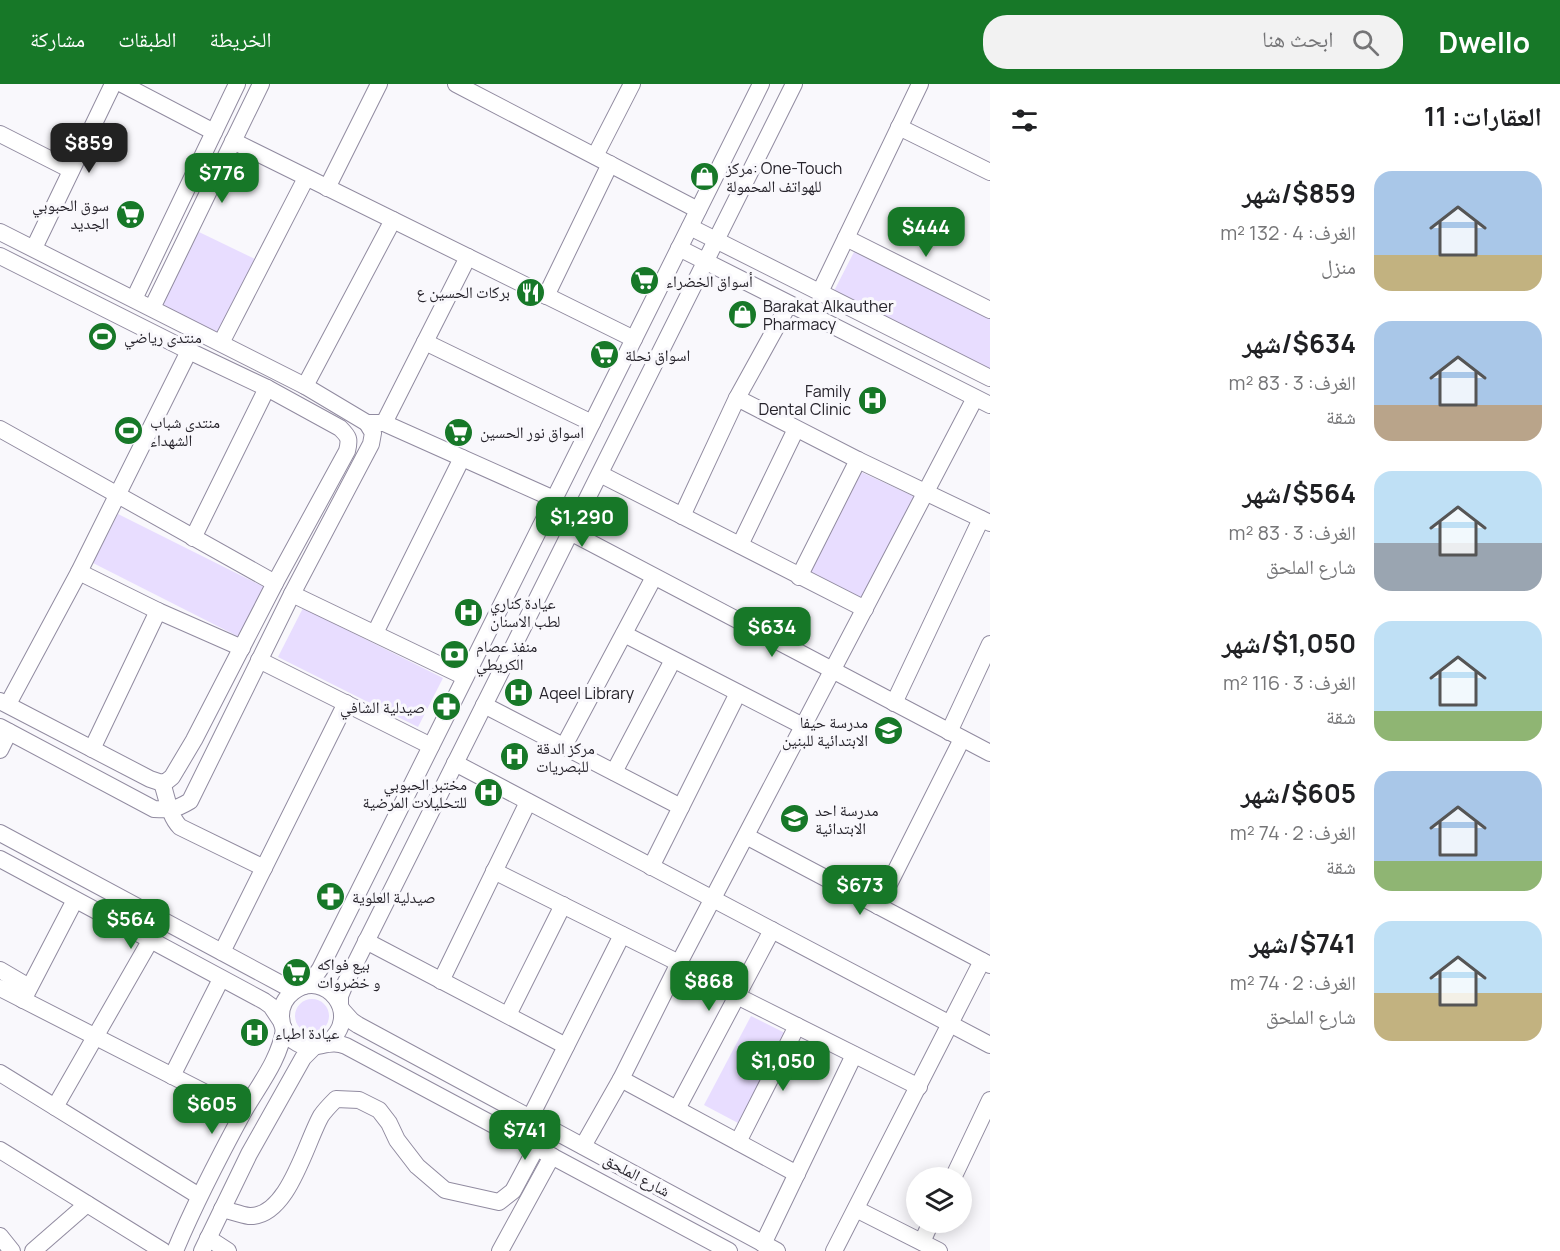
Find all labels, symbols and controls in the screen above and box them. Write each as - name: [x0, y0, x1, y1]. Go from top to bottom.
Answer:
- search box: [983, 15, 1403, 69]
- text: Dwello: [1439, 23, 1530, 61]
- text: ابحث هنا: [1262, 24, 1334, 54]
- text: مشاركة: [30, 25, 85, 53]
- text: الطبقات: [118, 25, 177, 53]
- text: الخريطة: [210, 25, 271, 53]
- icon: search: [1349, 26, 1382, 59]
- text: العقارات: 11: [1424, 98, 1542, 134]
- icon: filters: [1008, 104, 1041, 137]
- pin: $859: [53, 123, 125, 174]
- text: $859: [65, 129, 113, 156]
- pin: $776: [186, 153, 258, 204]
- place label: مركز: One-Touch للهواتف المحمولة: [725, 157, 842, 197]
- text: $776: [199, 159, 245, 186]
- shop icon: مركز: One-Touch للهواتف المحمولة: [689, 161, 721, 193]
- text: $859/شهر: [1242, 175, 1356, 211]
- place label: سوق الحبوبي الجديد: [32, 194, 109, 234]
- icon: home: [1422, 195, 1494, 267]
- supermarket icon: سوق الحبوبي الجديد: [114, 198, 146, 230]
- pin: $444: [890, 207, 962, 258]
- text: $444: [902, 213, 950, 240]
- text: الغرف: 4 · 132 m²: [1220, 219, 1356, 246]
- text: منزل: [1321, 253, 1356, 280]
- supermarket icon: أسواق الخضراء: [629, 265, 661, 297]
- place label: أسواق الخضراء: [666, 270, 753, 292]
- restaurant icon: بركات الحسين ع: [515, 276, 547, 308]
- place label: بركات الحسين ع: [416, 281, 510, 303]
- place label: Barakat Alkauther Pharmacy: [763, 295, 894, 335]
- shop icon: Barakat Alkauther Pharmacy: [726, 299, 758, 331]
- sports icon: منتدى رياضي: [87, 321, 119, 353]
- text: $634/شهر: [1243, 325, 1356, 361]
- place label: منتدى رياضي: [124, 326, 202, 350]
- supermarket icon: اسواق نحلة: [588, 339, 620, 371]
- place label: اسواق نحلة: [625, 344, 690, 366]
- icon: home: [1422, 345, 1494, 417]
- text: الغرف: 3 · 83 m²: [1228, 369, 1356, 396]
- place label: Family Dental Clinic: [758, 380, 852, 420]
- hospital icon: Family Dental Clinic: [856, 384, 888, 416]
- text: شقة: [1326, 403, 1356, 430]
- place label: منتدى شباب الشهداء: [150, 411, 220, 451]
- sports icon: منتدى شباب الشهداء: [113, 415, 145, 447]
- supermarket icon: اسواق نور الحسين: [443, 416, 475, 448]
- place label: اسواق نور الحسين: [480, 421, 584, 443]
- text: $564/شهر: [1242, 475, 1356, 511]
- icon: home: [1422, 495, 1494, 567]
- pin: $1,290: [533, 497, 631, 548]
- text: $1,290: [550, 503, 614, 530]
- text: الغرف: 3 · 83 m²: [1228, 519, 1356, 546]
- text: شارع الملحق: [1266, 553, 1356, 580]
- place label: عيادة كناري لطب الاسنان: [490, 592, 560, 632]
- hospital icon: عيادة كناري لطب الاسنان: [453, 596, 485, 628]
- pin: $634: [736, 607, 808, 658]
- text: $634: [748, 613, 796, 640]
- text: $1,050/شهر: [1222, 625, 1356, 661]
- place label: منفذ عصام الكريطي: [476, 635, 537, 677]
- bank icon: منفذ عصام الكريطي: [439, 639, 471, 671]
- icon: home: [1422, 645, 1494, 717]
- text: الغرف: 3 · 116 m²: [1223, 669, 1356, 696]
- hospital icon: Aqeel Library: [502, 677, 534, 709]
- place label: Aqeel Library: [539, 682, 635, 704]
- pharmacy icon: صيدلية الشافي: [430, 691, 462, 723]
- place label: صيدلية الشافي: [340, 696, 425, 720]
- text: شقة: [1326, 703, 1356, 730]
- place label: مدرسة حيفا الابتدائية للبنين: [782, 711, 868, 751]
- school or university icon: مدرسة حيفا الابتدائية للبنين: [873, 715, 905, 747]
- place label: مركز الدقة للبصريات: [536, 737, 595, 777]
- hospital icon: مركز الدقة للبصريات: [499, 741, 531, 773]
- place label: مختبر الحبوبي للتحليلات المرضية: [362, 773, 467, 813]
- text: $605/شهر: [1241, 775, 1356, 811]
- hospital icon: مختبر الحبوبي للتحليلات المرضية: [472, 777, 504, 809]
- icon: home: [1422, 795, 1494, 867]
- place label: مدرسة احد الابتدائية: [815, 799, 879, 839]
- school or university icon: مدرسة احد الابتدائية: [778, 803, 810, 835]
- text: الغرف: 2 · 74 m²: [1230, 819, 1356, 846]
- text: شقة: [1326, 853, 1356, 880]
- pin: $673: [824, 865, 896, 916]
- text: $673: [836, 871, 884, 898]
- pharmacy icon: صيدلية العلوية: [315, 881, 347, 913]
- place label: صيدلية العلوية: [352, 886, 435, 908]
- pin: $564: [95, 899, 167, 950]
- text: $564: [107, 905, 155, 932]
- text: $741/شهر: [1250, 925, 1356, 961]
- icon: home: [1422, 945, 1494, 1017]
- place label: بيع فواكه و خضروات: [317, 953, 380, 993]
- supermarket icon: بيع فواكه و خضروات: [280, 957, 312, 989]
- pin: $868: [673, 961, 745, 1012]
- text: $868: [684, 967, 734, 994]
- text: الغرف: 2 · 74 m²: [1230, 969, 1356, 996]
- text: شارع الملحق: [1266, 1003, 1356, 1030]
- hospital icon: عيادة اطباء: [238, 1017, 270, 1049]
- place label: عيادة اطباء: [275, 1022, 339, 1044]
- pin: $1,050: [734, 1041, 832, 1092]
- text: $1,050: [751, 1047, 815, 1074]
- pin: $605: [176, 1084, 248, 1135]
- text: $605: [187, 1090, 237, 1117]
- pin: $741: [489, 1110, 561, 1161]
- text: $741: [503, 1116, 547, 1143]
- street label: شارع الملحق: [600, 1148, 674, 1202]
- map controls: [906, 1167, 972, 1233]
- button: layers: [906, 1167, 972, 1233]

